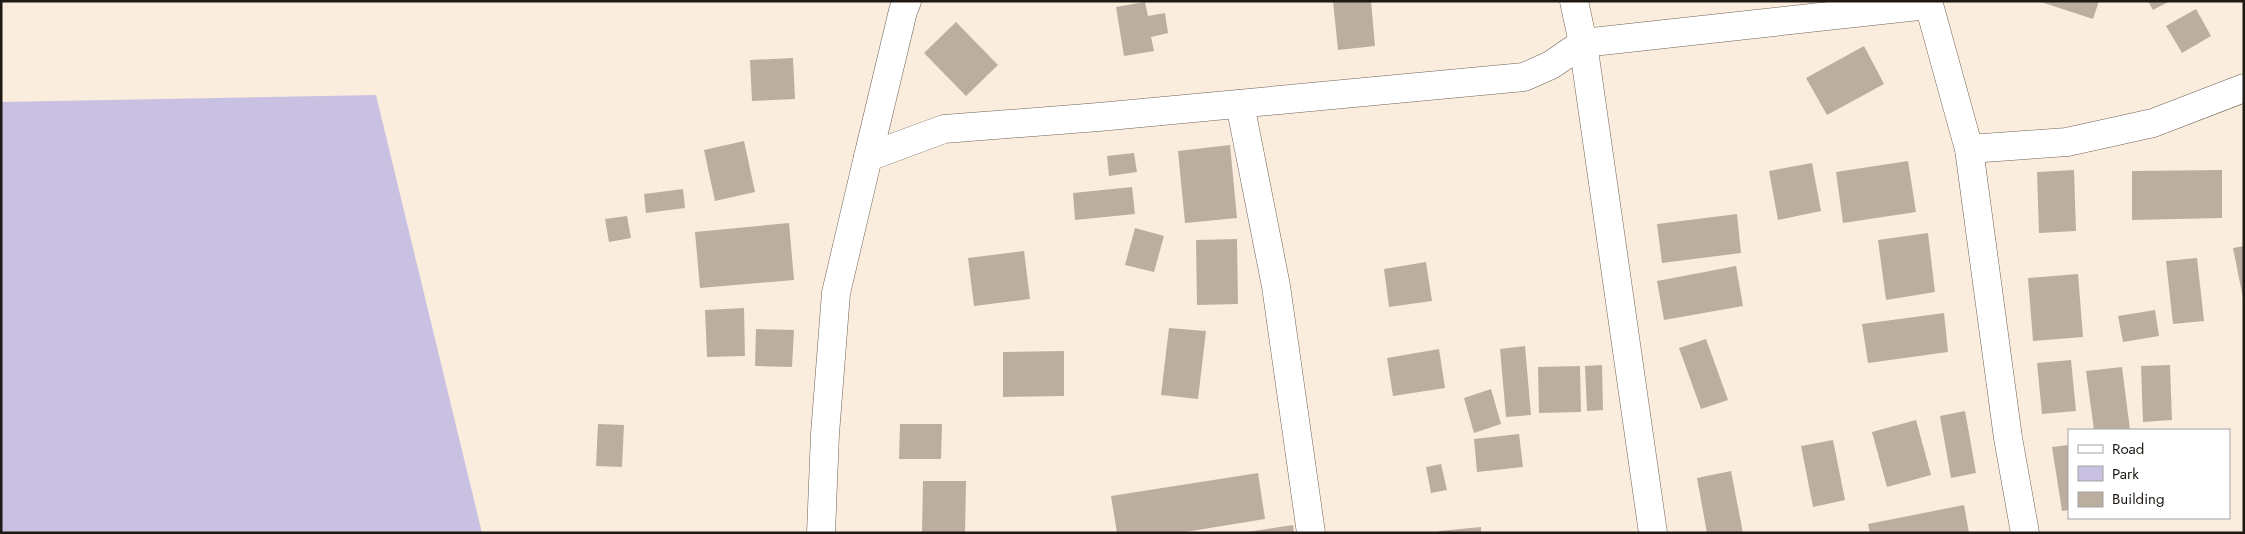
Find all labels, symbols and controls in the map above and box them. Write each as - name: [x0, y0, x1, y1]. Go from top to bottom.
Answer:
- legend: [2068, 429, 2230, 519]
- text: Road: [2112, 438, 2144, 460]
- text: Park: [2112, 463, 2139, 485]
- text: Building: [2112, 488, 2164, 510]

